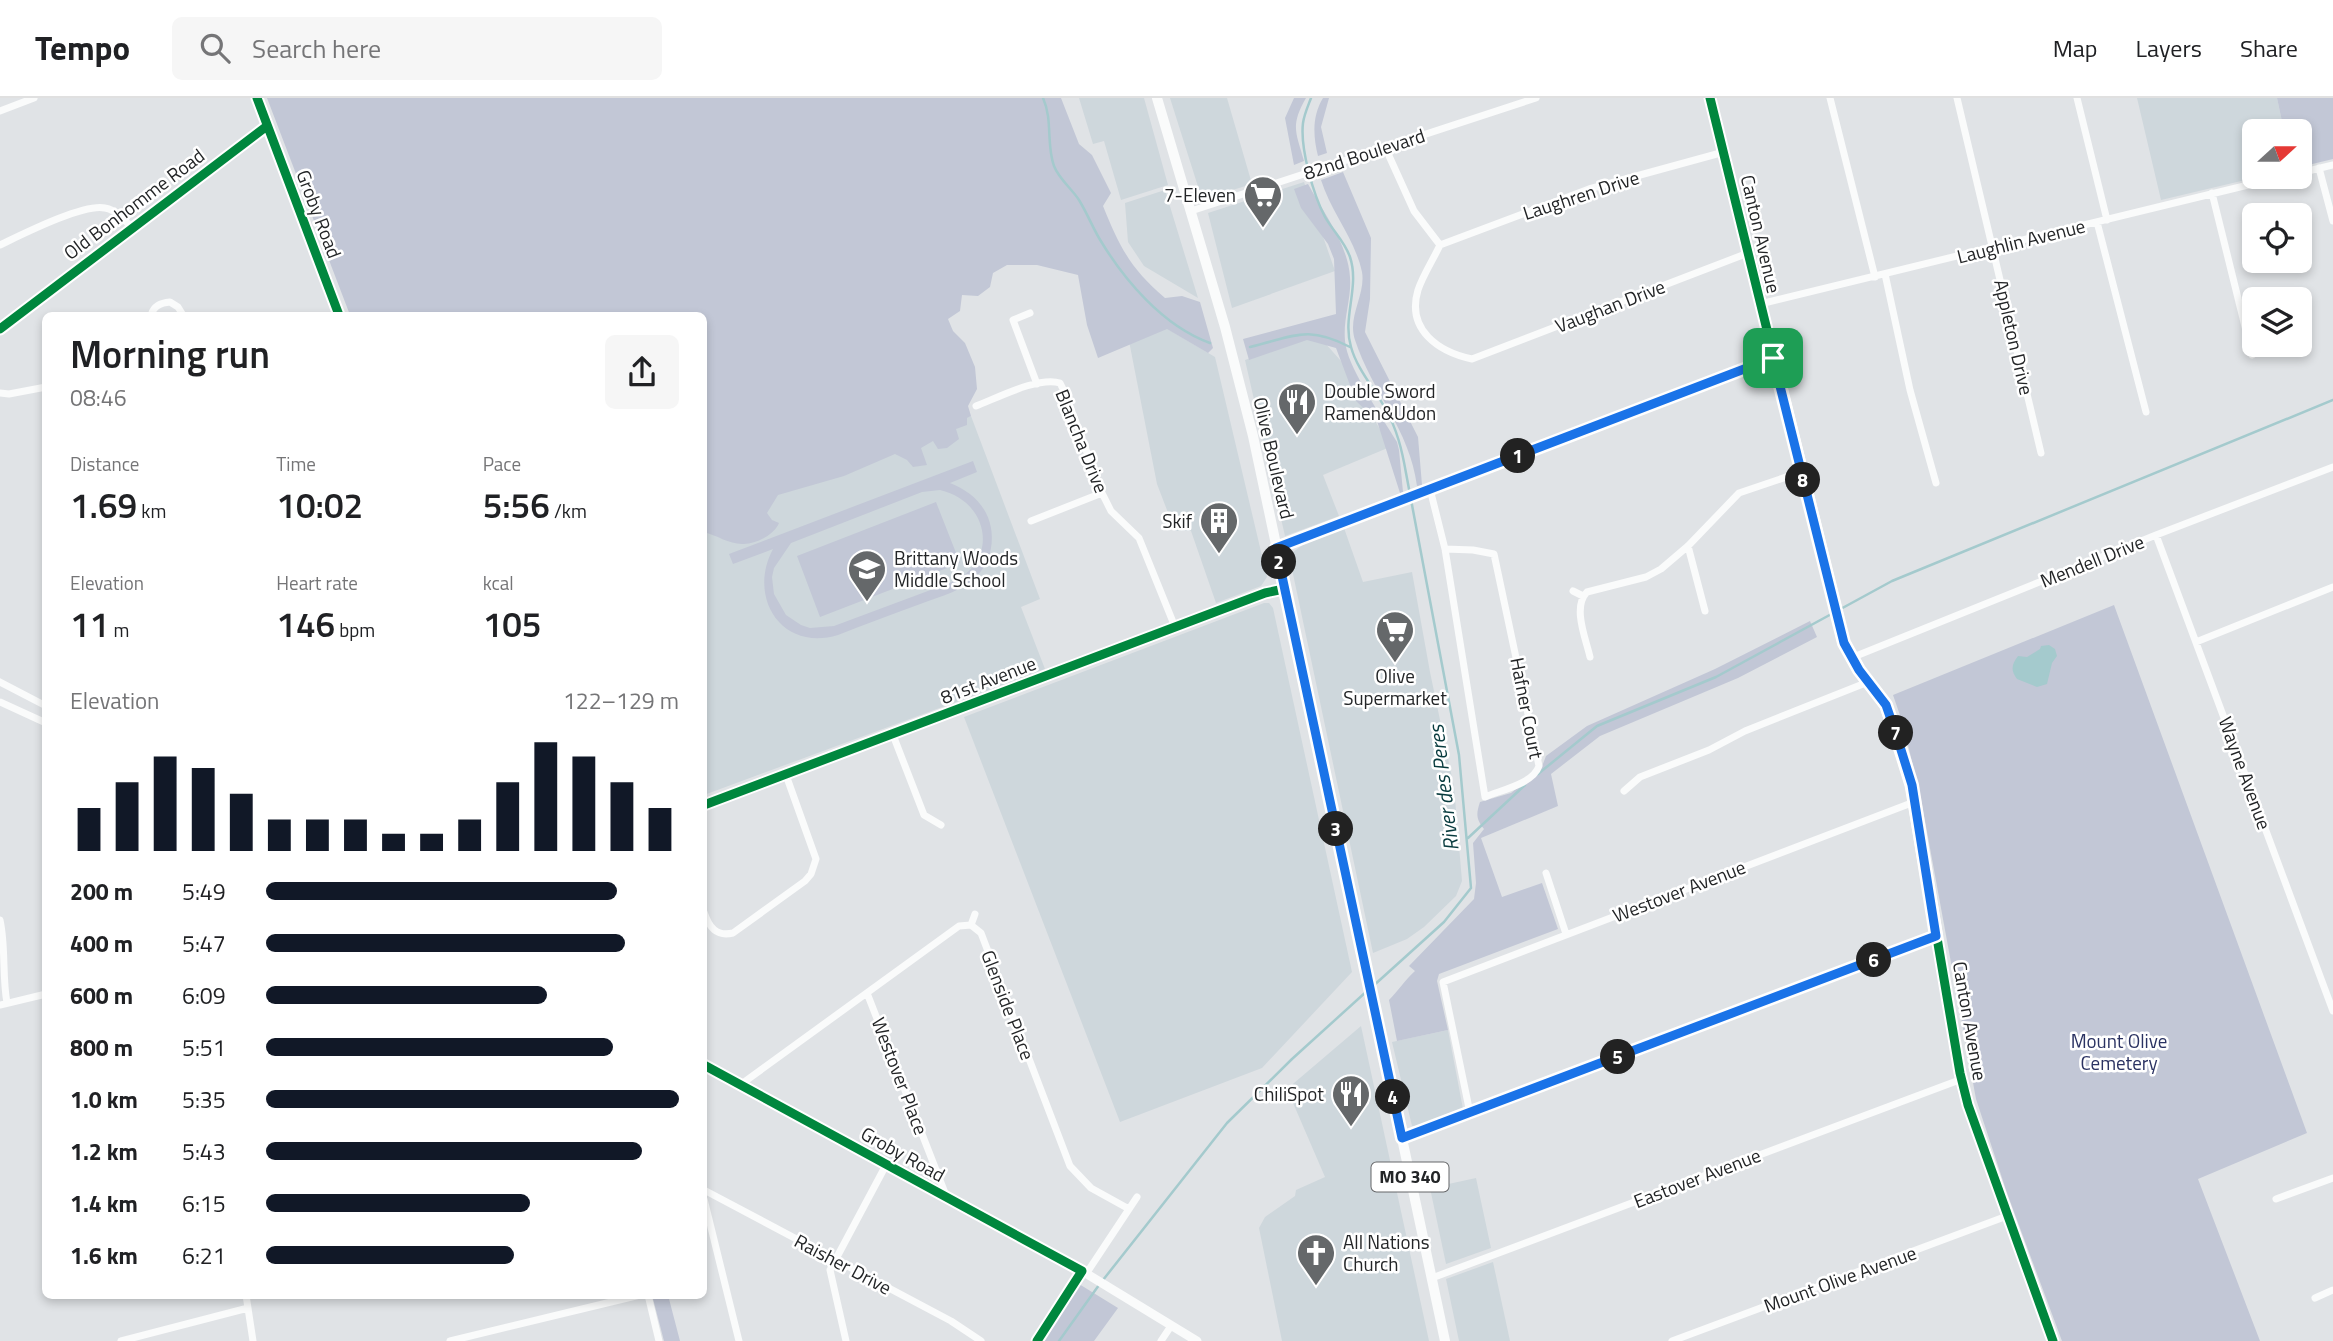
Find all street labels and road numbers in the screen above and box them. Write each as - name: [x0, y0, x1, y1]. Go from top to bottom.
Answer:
- street label: 82nd Boulevard: [1299, 120, 1428, 187]
- street label: Old Bonhomme Road: [57, 141, 210, 266]
- street label: Laughren Drive: [1519, 162, 1643, 227]
- street label: Groby Road: [289, 165, 350, 262]
- street label: Canton Avenue: [1734, 172, 1789, 296]
- street label: Laughlin Avenue: [1954, 211, 2088, 270]
- street label: Vaughan Drive: [1551, 271, 1669, 340]
- street label: Appleton Drive: [1987, 276, 2042, 398]
- street label: Blancha Drive: [1048, 385, 1116, 497]
- street label: Olive Boulevard: [1246, 394, 1303, 522]
- street label: Mendell Drive: [2035, 527, 2148, 595]
- street label: 81st Avenue: [936, 648, 1040, 711]
- street label: Hafner Court: [1503, 655, 1552, 761]
- street label: Wayne Avenue: [2212, 712, 2279, 833]
- street label: Westover Avenue: [1608, 852, 1749, 929]
- street label: Glenside Place: [974, 946, 1043, 1064]
- street label: Canton Avenue: [1946, 959, 1995, 1083]
- street label: Westover Place: [865, 1013, 936, 1139]
- street label: Groby Road: [856, 1118, 951, 1189]
- street label: Eastover Avenue: [1629, 1140, 1765, 1215]
- road number: MO 340: [1372, 1162, 1448, 1192]
- street label: Raisher Drive: [789, 1226, 897, 1301]
- street label: Mount Olive Avenue: [1760, 1238, 1920, 1320]

